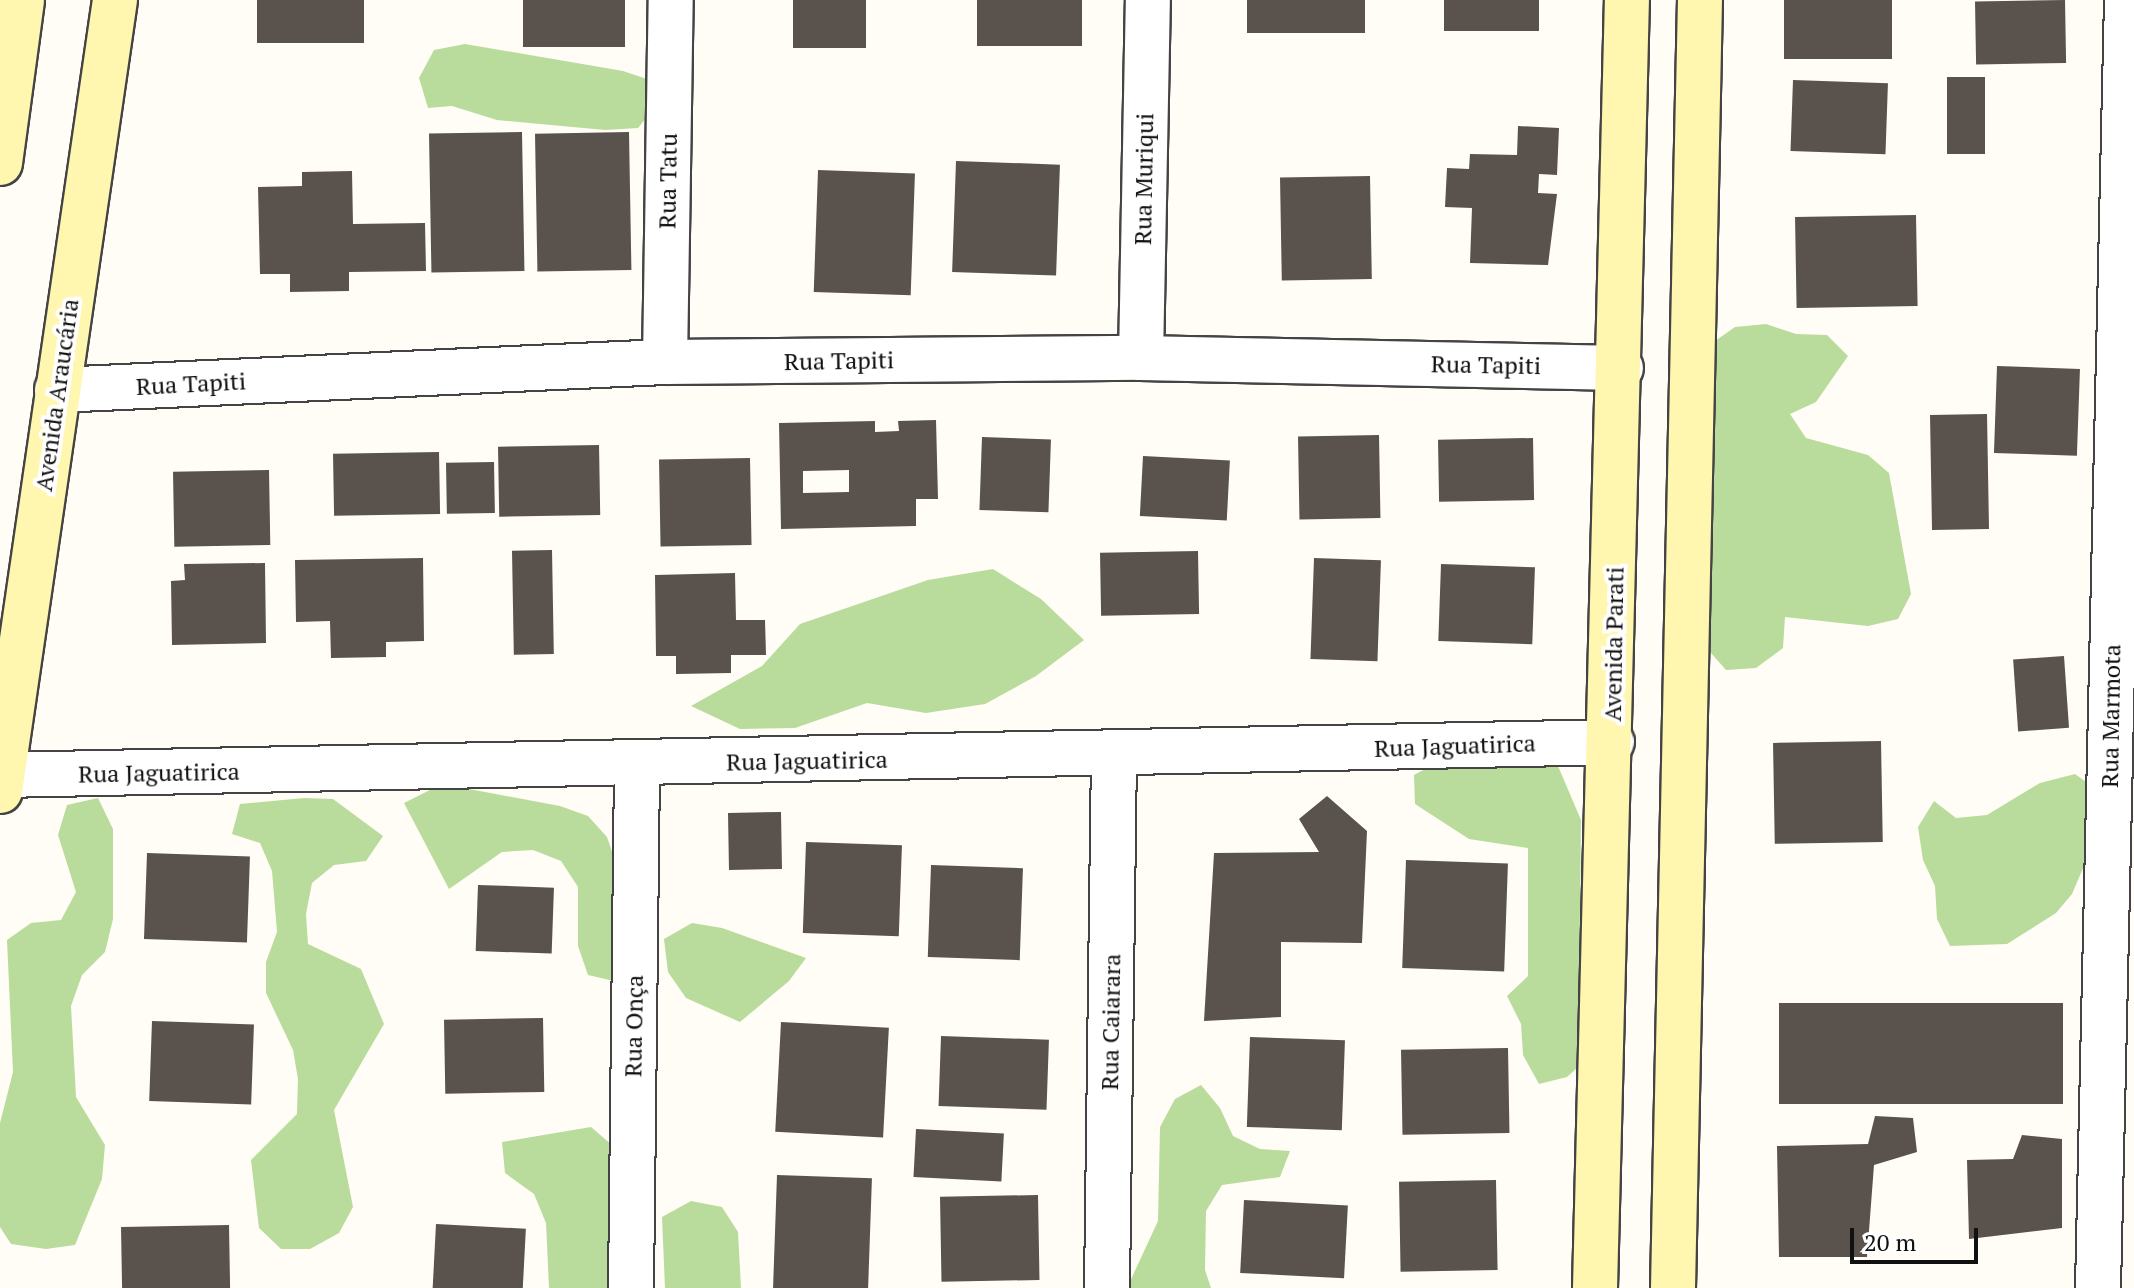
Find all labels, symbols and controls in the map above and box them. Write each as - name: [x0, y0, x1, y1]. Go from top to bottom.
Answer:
- street label: Rua Muriqui: [1128, 113, 1160, 245]
- street label: Rua Tatu: [653, 133, 683, 229]
- street label: Avenida Araucária: [29, 297, 85, 493]
- street label: Rua Tapiti: [784, 346, 894, 376]
- street label: Rua Tapiti: [1431, 350, 1541, 380]
- street label: Rua Tapiti: [135, 367, 247, 401]
- street label: Avenida Parati: [1598, 566, 1630, 722]
- street label: Rua Marmota: [2095, 644, 2127, 788]
- street label: Rua Jaguatirica: [1374, 729, 1536, 763]
- street label: Rua Jaguatirica: [726, 745, 888, 777]
- street label: Rua Jaguatirica: [78, 757, 240, 789]
- street label: Rua Caiarara: [1095, 953, 1127, 1091]
- street label: Rua Onça: [619, 975, 649, 1077]
- scale bar: [1854, 1212, 1982, 1262]
- text: 20 m: [1864, 1226, 1916, 1258]

